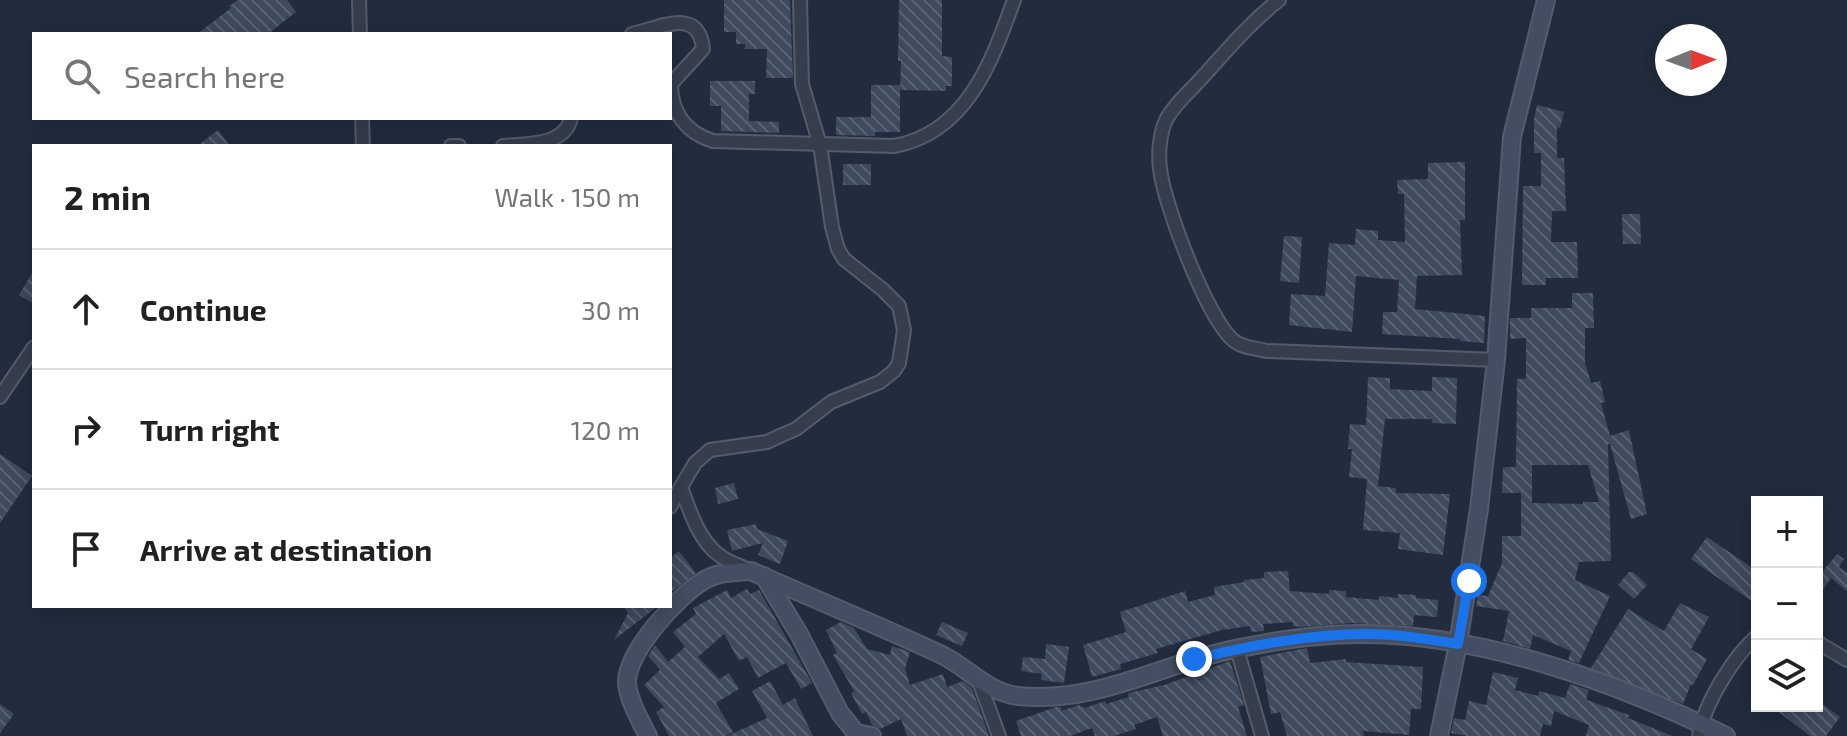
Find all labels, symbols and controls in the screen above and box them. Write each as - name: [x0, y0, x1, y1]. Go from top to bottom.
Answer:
- north arrow: [1655, 24, 1727, 96]
- search box: [32, 32, 672, 120]
- icon: search: [60, 54, 104, 98]
- text: Search here: [124, 58, 285, 94]
- text: 2 min: [64, 176, 151, 217]
- text: Walk · 150 m: [494, 181, 640, 212]
- icon: ahead: [64, 287, 108, 331]
- text: Continue: [140, 291, 267, 327]
- text: 30 m: [581, 294, 640, 325]
- icon: right: [64, 407, 108, 451]
- text: Turn right: [140, 411, 280, 447]
- text: 120 m: [571, 414, 640, 445]
- map controls: [1751, 496, 1823, 712]
- button: +: [1751, 496, 1823, 568]
- icon: arrive: [64, 527, 108, 571]
- text: Arrive at destination: [140, 531, 432, 567]
- route start: [1451, 563, 1487, 599]
- button: −: [1751, 568, 1823, 640]
- button: layers: [1751, 640, 1823, 712]
- route end: [1176, 641, 1212, 677]

